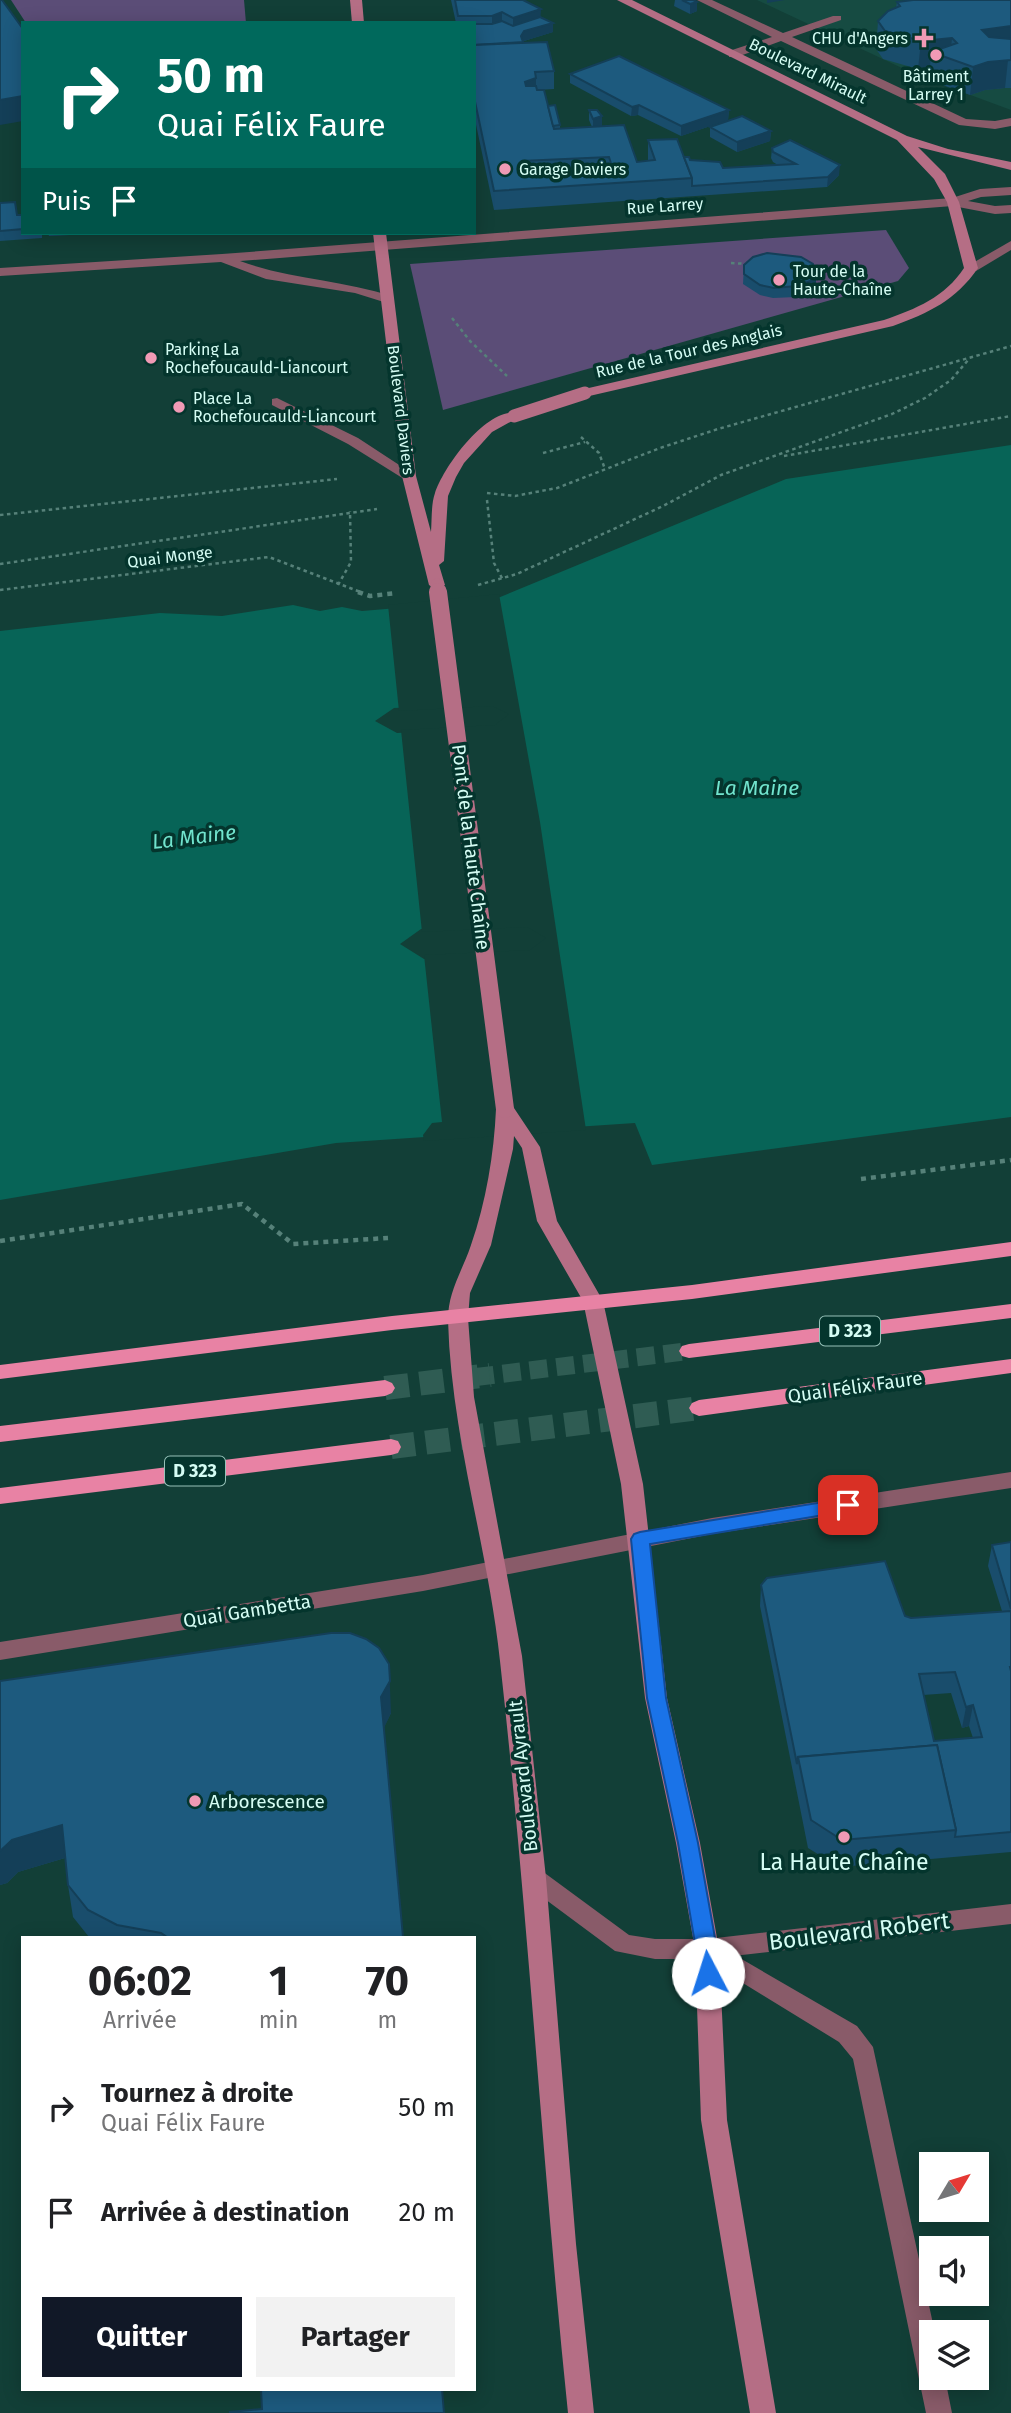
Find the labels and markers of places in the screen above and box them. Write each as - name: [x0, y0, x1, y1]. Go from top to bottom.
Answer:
- marker: CHU d'Angers: [914, 28, 934, 48]
- place label: CHU d'Angers: [812, 29, 908, 48]
- marker: Bâtiment Larrey 1: [928, 47, 944, 63]
- place label: Bâtiment Larrey 1: [903, 67, 969, 104]
- place label: Garage Daviers: [519, 160, 626, 179]
- marker: Garage Daviers: [497, 161, 513, 177]
- place label: Tour de la Haute-Chaîne: [793, 262, 892, 299]
- marker: Tour de la Haute-Chaîne: [771, 272, 787, 288]
- place label: Parking La Rochefoucauld-Liancourt: [165, 340, 348, 377]
- marker: Parking La Rochefoucauld-Liancourt: [143, 350, 159, 366]
- place label: Place La Rochefoucauld-Liancourt: [193, 389, 376, 426]
- marker: Place La Rochefoucauld-Liancourt: [171, 399, 187, 415]
- pin: [818, 1475, 878, 1535]
- place label: Arborescence: [209, 1790, 325, 1813]
- marker: Arborescence: [187, 1793, 203, 1809]
- marker: La Haute Chaîne: [836, 1829, 852, 1845]
- place label: La Haute Chaîne: [759, 1848, 929, 1876]

